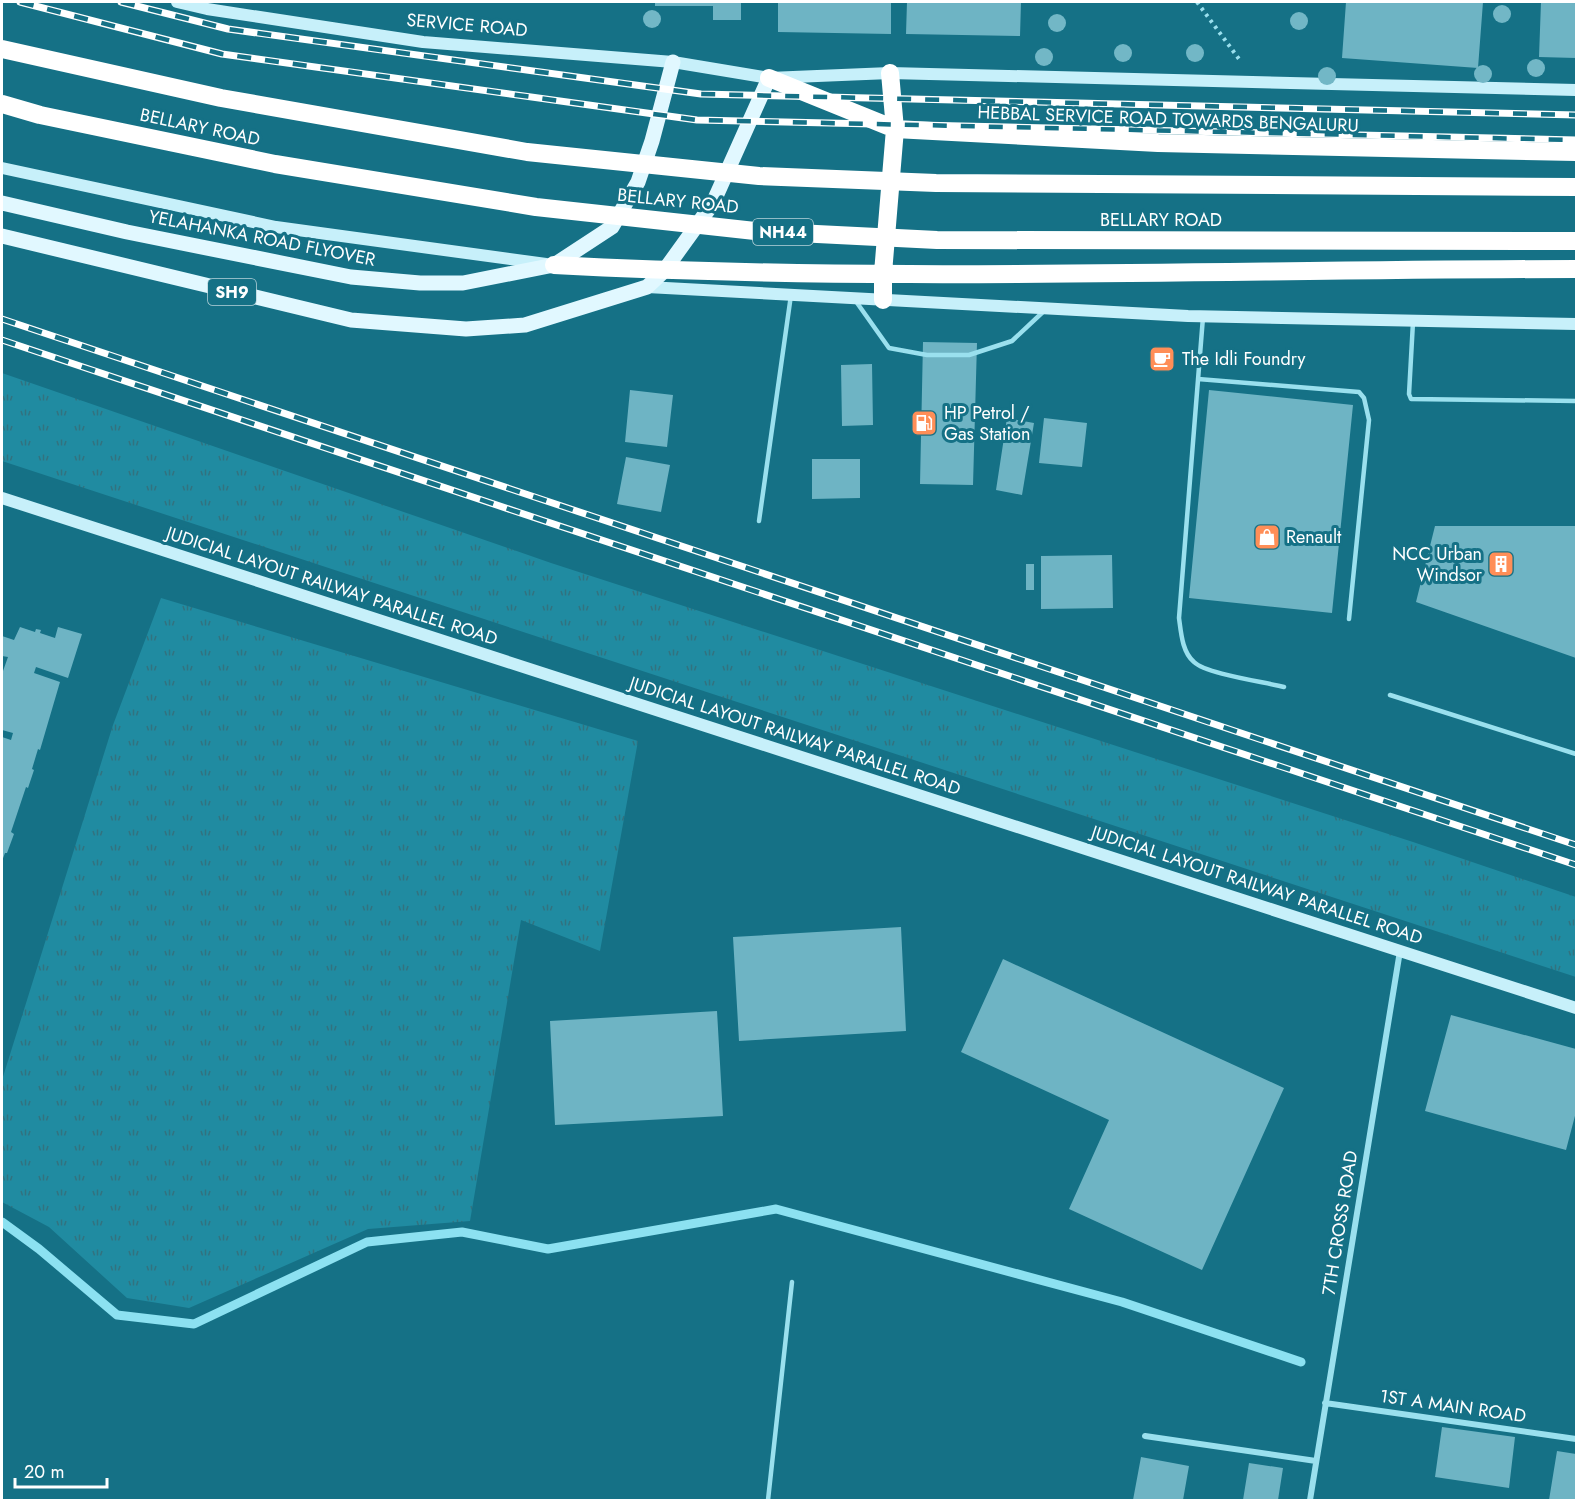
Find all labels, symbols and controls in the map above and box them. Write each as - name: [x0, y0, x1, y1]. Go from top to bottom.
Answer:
- street label: SERVICE ROAD: [405, 7, 529, 43]
- street label: HEBBAL SERVICE ROAD TOWARDS BENGALURU: [977, 99, 1359, 139]
- street label: BELLARY ROAD: [138, 102, 262, 152]
- street label: BELLARY ROAD: [616, 182, 740, 220]
- street label: YELAHANKA ROAD FLYOVER: [146, 203, 378, 273]
- street label: BELLARY ROAD: [1100, 207, 1222, 233]
- road number: NH44: [753, 219, 813, 245]
- road number: SH9: [208, 279, 256, 305]
- cafe icon: The Idli Foundry: [1147, 344, 1177, 374]
- place label: The Idli Foundry: [1182, 346, 1306, 372]
- place label: HP Petrol / Gas Station: [944, 400, 1030, 447]
- fuel station icon: HP Petrol / Gas Station: [909, 408, 939, 438]
- street label: JUDICIAL LAYOUT RAILWAY PARALLEL ROAD: [161, 519, 501, 652]
- shop icon: Renault: [1252, 522, 1282, 552]
- place label: Renault: [1286, 524, 1342, 550]
- place label: NCC Urban Windsor: [1392, 541, 1483, 588]
- building icon: NCC Urban Windsor: [1486, 549, 1516, 579]
- street label: JUDICIAL LAYOUT RAILWAY PARALLEL ROAD: [624, 669, 964, 802]
- street label: JUDICIAL LAYOUT RAILWAY PARALLEL ROAD: [1086, 818, 1426, 951]
- street label: 7TH CROSS ROAD: [1316, 1149, 1364, 1297]
- street label: 1ST A MAIN ROAD: [1378, 1383, 1528, 1429]
- scale bar: [15, 1451, 106, 1489]
- text: 20 m: [24, 1459, 64, 1485]

